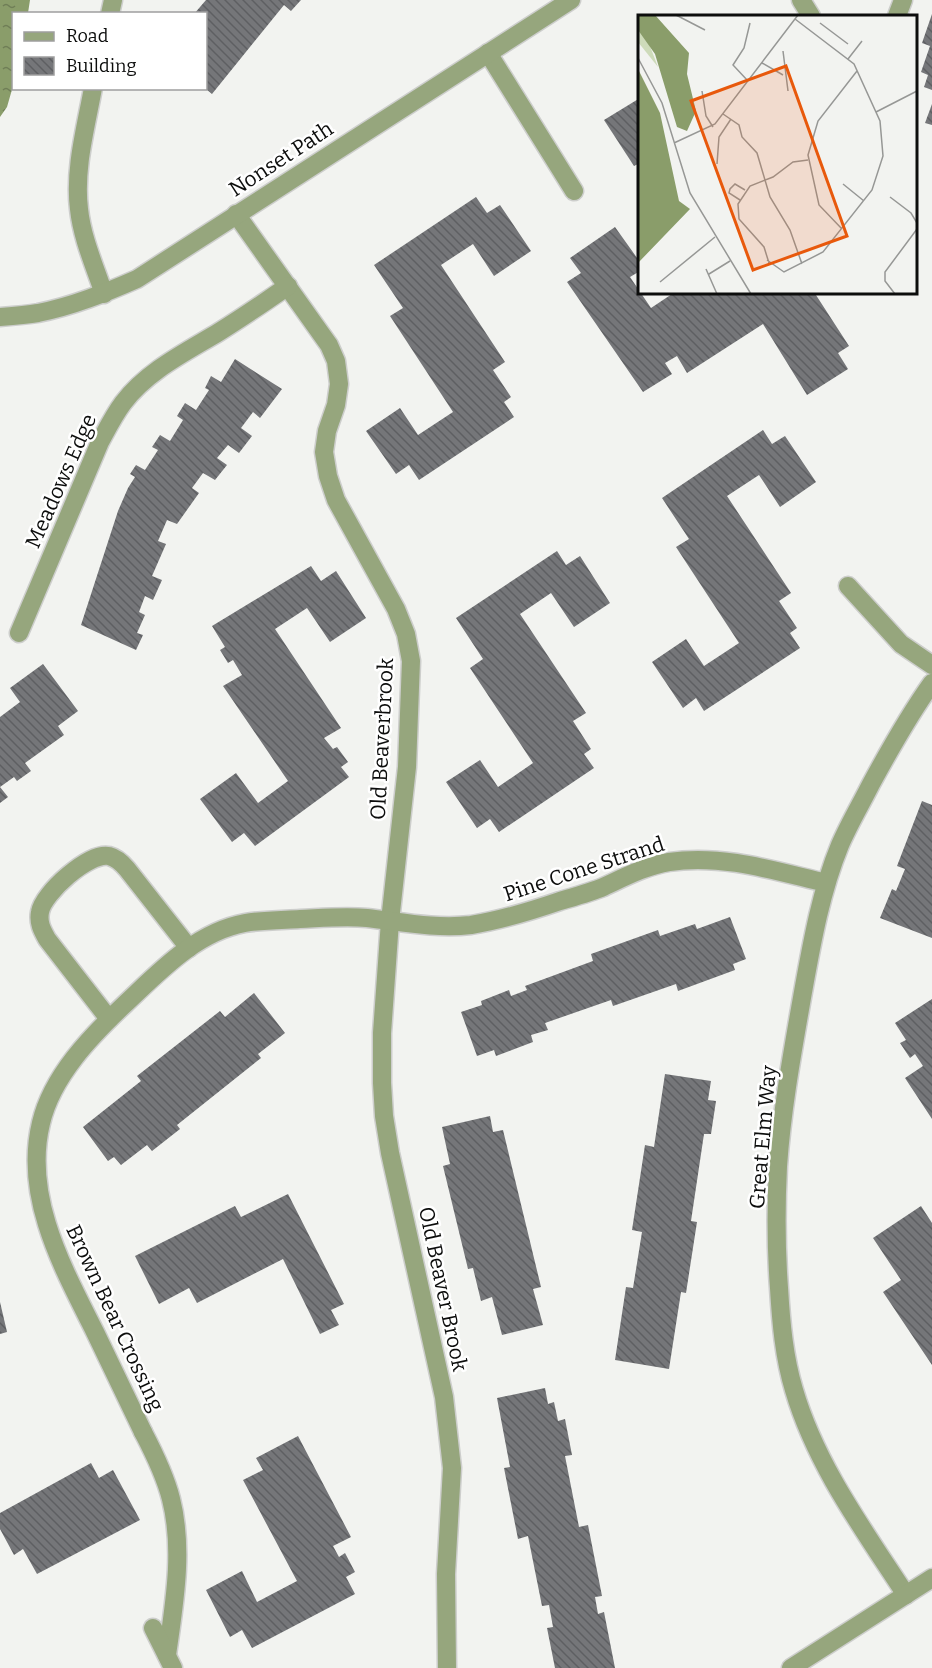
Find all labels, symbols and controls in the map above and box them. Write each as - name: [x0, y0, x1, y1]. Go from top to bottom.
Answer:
- legend: [12, 12, 207, 90]
- inset map: [638, 15, 917, 294]
- text: Road: [66, 25, 109, 47]
- text: Building: [66, 55, 137, 77]
- street label: Nonset Path: [224, 116, 338, 202]
- street label: Meadows Edge: [20, 410, 102, 552]
- street label: Old Beaverbrook: [365, 657, 399, 821]
- street label: Pine Cone Strand: [500, 831, 668, 907]
- street label: Great Elm Way: [744, 1063, 782, 1210]
- street label: Old Beaver Brook: [413, 1204, 473, 1374]
- street label: Brown Bear Crossing: [60, 1221, 170, 1416]

